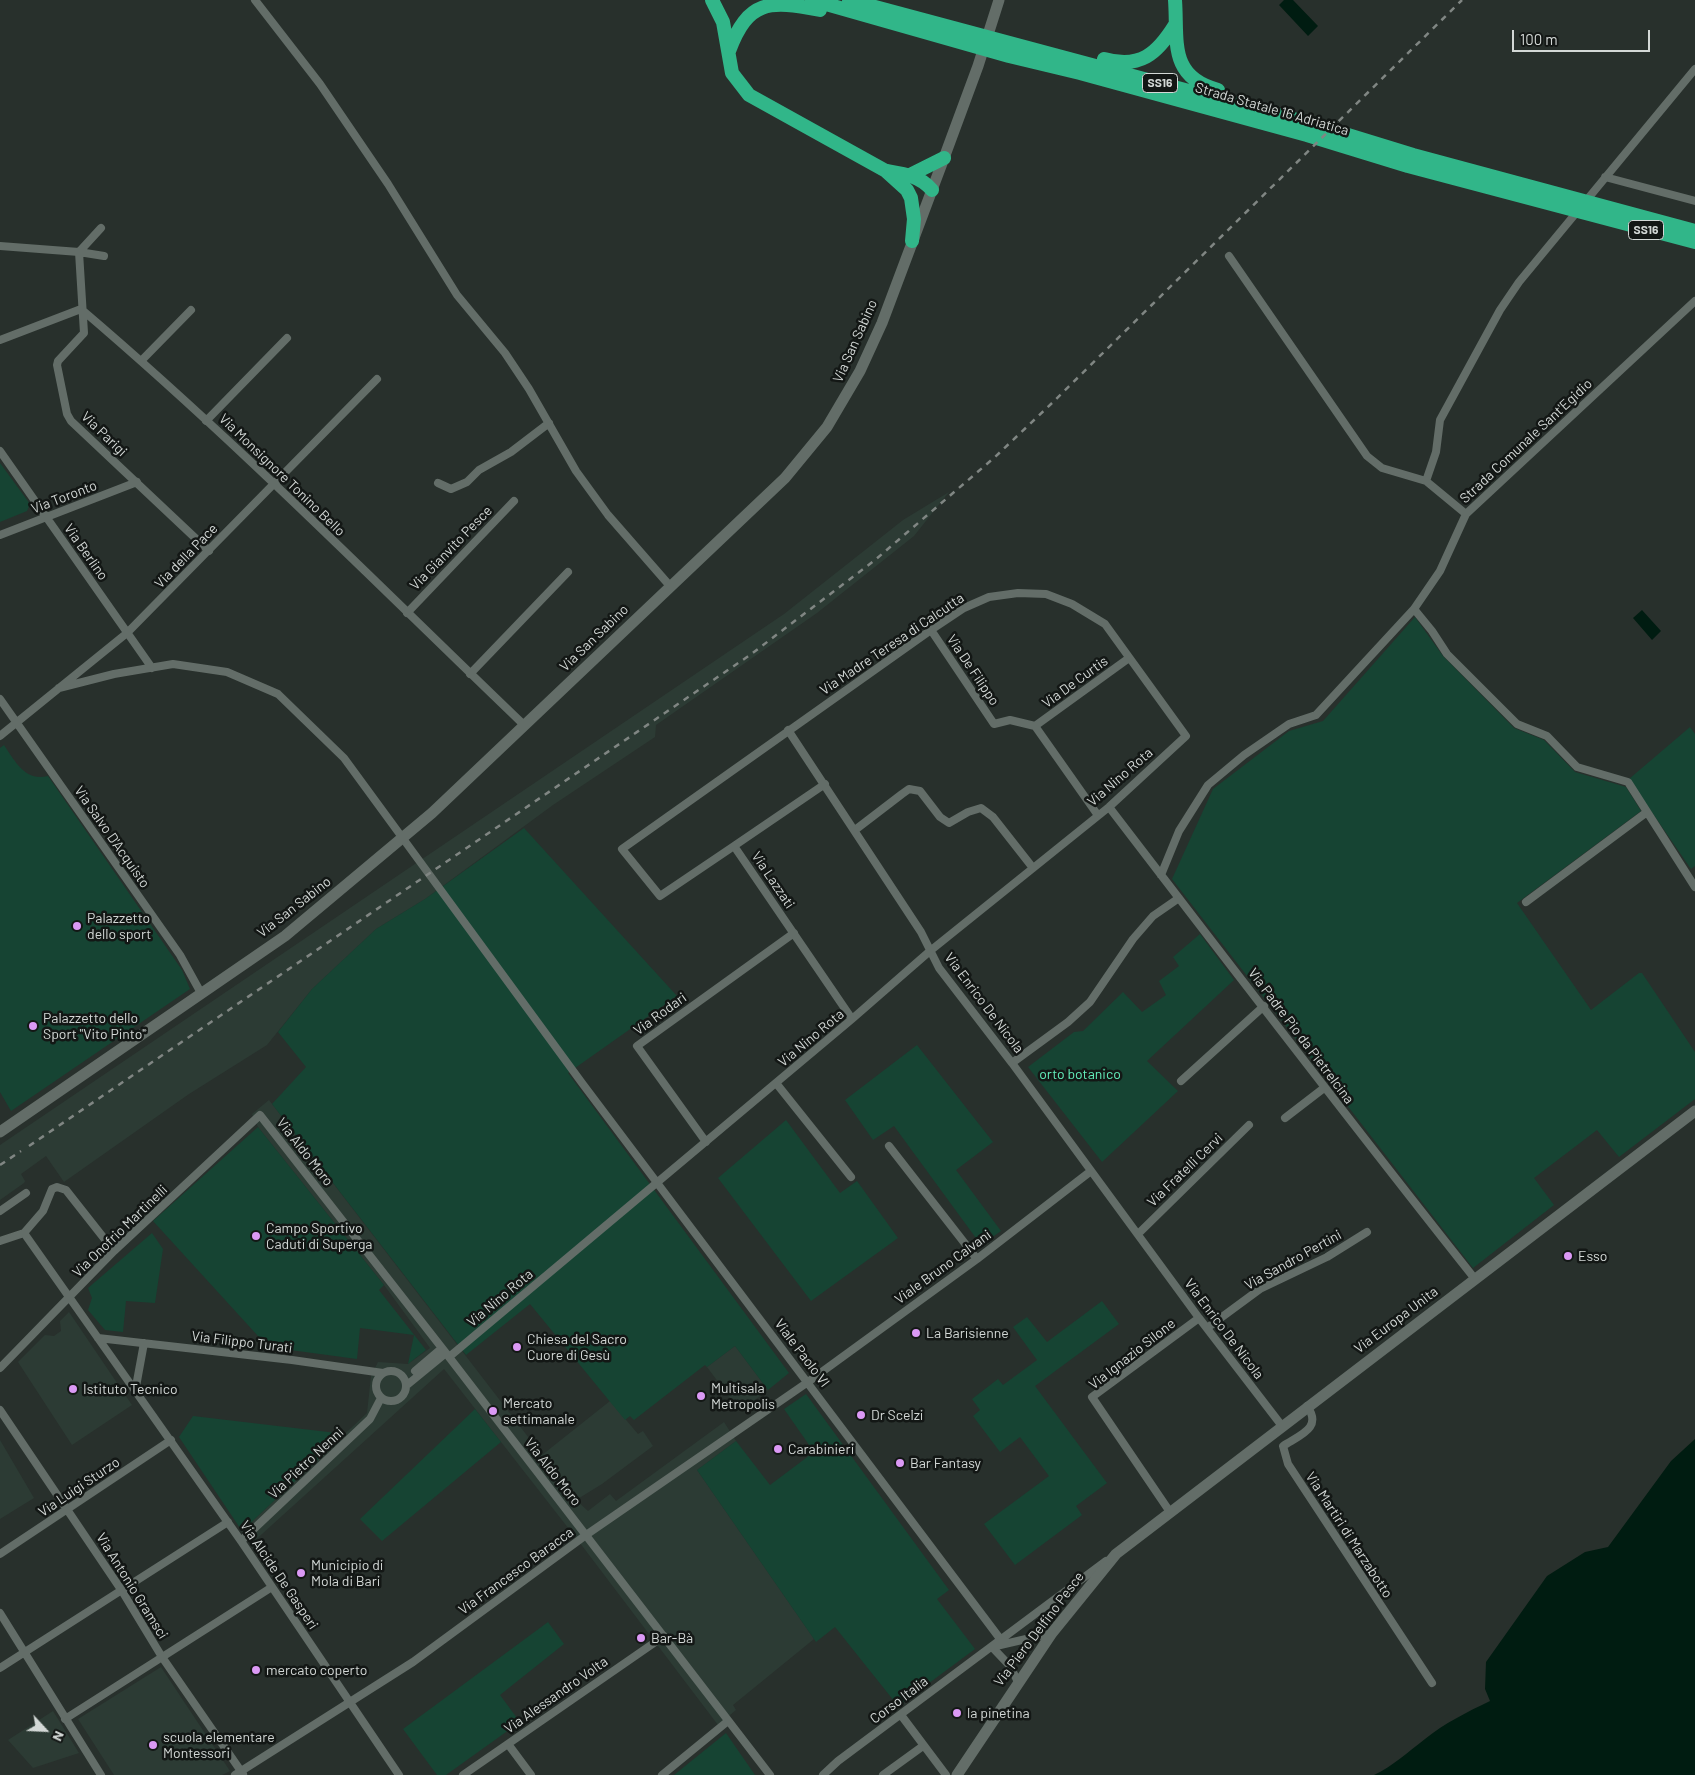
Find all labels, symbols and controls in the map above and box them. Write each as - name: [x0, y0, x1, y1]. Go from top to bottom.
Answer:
- scale bar: [1515, 20, 1652, 52]
- text: 100 m: [1520, 30, 1558, 48]
- road number: SS16: [1142, 74, 1178, 92]
- street label: Strada Statale 16 Adriatica: [1193, 79, 1351, 139]
- road number: SS16: [1628, 220, 1664, 240]
- street label: Via San Sabino: [829, 297, 881, 385]
- street label: Strada Comunale Sant'Egidio: [1456, 375, 1596, 507]
- street label: Via Parigi: [78, 408, 130, 460]
- street label: Via Monsignore Tonino Bello: [215, 410, 349, 540]
- street label: Via Toronto: [29, 477, 99, 517]
- street label: Via Gianvito Pesce: [406, 502, 496, 594]
- street label: Via della Pace: [151, 520, 221, 592]
- street label: Via Berlino: [60, 521, 112, 583]
- street label: Via Madre Teresa di Calcutta: [817, 589, 967, 699]
- street label: Via San Sabino: [556, 601, 632, 675]
- street label: Via De Filippo: [943, 631, 1003, 709]
- street label: Via De Curtis: [1039, 652, 1111, 712]
- street label: Via Nino Rota: [1084, 744, 1156, 810]
- street label: Via Salvo D'Acquisto: [71, 783, 153, 891]
- street label: Via Lazzati: [748, 848, 798, 912]
- street label: Via San Sabino: [254, 873, 334, 941]
- place label: Palazzetto dello sport: [87, 910, 151, 942]
- marker: Palazzetto dello sport: [71, 920, 83, 932]
- street label: Via Enrico De Nicola: [941, 950, 1027, 1056]
- street label: Via Padre Pio da Pietrelcina: [1244, 965, 1358, 1107]
- street label: Via Rodari: [630, 989, 690, 1039]
- street label: Via Nino Rota: [775, 1006, 847, 1070]
- place label: Palazzetto dello Sport "Vito Pinto": [43, 1010, 146, 1042]
- marker: Palazzetto dello Sport "Vito Pinto": [27, 1020, 39, 1032]
- park label: orto botanico: [1039, 1066, 1121, 1082]
- street label: Via Aldo Moro: [273, 1115, 337, 1189]
- street label: Via Fratelli Cervi: [1144, 1130, 1226, 1210]
- street label: Via Onofrio Martinelli: [69, 1181, 171, 1281]
- place label: Campo Sportivo Caduti di Superga: [266, 1220, 373, 1252]
- street label: Viale Bruno Calvani: [891, 1226, 995, 1308]
- street label: Via Sandro Pertini: [1242, 1226, 1344, 1294]
- marker: Campo Sportivo Caduti di Superga: [250, 1230, 262, 1242]
- place label: Esso: [1578, 1248, 1607, 1264]
- marker: Esso: [1562, 1250, 1574, 1262]
- street label: Via Nino Rota: [464, 1266, 536, 1330]
- street label: Via Enrico De Nicola: [1181, 1276, 1267, 1382]
- street label: Via Europa Unita: [1351, 1283, 1441, 1357]
- street label: Via Ignazio Silone: [1085, 1315, 1179, 1393]
- street label: Viale Paolo VI: [771, 1316, 833, 1390]
- place label: La Barisienne: [926, 1325, 1009, 1341]
- street label: Via Filippo Turati: [191, 1327, 293, 1357]
- marker: La Barisienne: [910, 1327, 922, 1339]
- place label: Chiesa del Sacro Cuore di Gesù: [527, 1331, 627, 1364]
- marker: Chiesa del Sacro Cuore di Gesù: [511, 1341, 523, 1353]
- place label: Multisala Metropolis: [711, 1380, 775, 1412]
- place label: Istituto Tecnico: [83, 1381, 178, 1397]
- marker: Istituto Tecnico: [67, 1383, 79, 1395]
- marker: Multisala Metropolis: [695, 1390, 707, 1402]
- place label: Mercato settimanale: [503, 1395, 575, 1428]
- marker: Mercato settimanale: [487, 1405, 499, 1417]
- place label: Dr Scelzi: [871, 1407, 923, 1423]
- marker: Dr Scelzi: [855, 1409, 867, 1421]
- street label: Via Pietro Nenni: [265, 1424, 347, 1502]
- street label: Via Aldo Moro: [521, 1435, 585, 1509]
- place label: Carabinieri: [788, 1441, 854, 1457]
- marker: Carabinieri: [772, 1443, 784, 1455]
- street label: Via Luigi Sturzo: [35, 1454, 123, 1520]
- place label: Bar Fantasy: [910, 1455, 981, 1471]
- marker: Bar Fantasy: [894, 1457, 906, 1469]
- street label: Via Martiri di Marzabotto: [1302, 1469, 1396, 1601]
- street label: Via Alcide De Gasperi: [236, 1518, 322, 1632]
- street label: Via Francesco Baracca: [455, 1524, 577, 1618]
- street label: Via Antonio Gramsci: [93, 1530, 171, 1642]
- place label: Municipio di Mola di Bari: [311, 1557, 383, 1590]
- marker: Municipio di Mola di Bari: [295, 1567, 307, 1579]
- street label: Via Piero Delfino Pesce: [990, 1568, 1088, 1690]
- place label: Bar-Bà: [651, 1630, 693, 1646]
- marker: Bar-Bà: [635, 1632, 647, 1644]
- street label: Via Alessandro Volta: [501, 1653, 611, 1737]
- place label: mercato coperto: [266, 1662, 367, 1678]
- marker: mercato coperto: [250, 1664, 262, 1676]
- street label: Corso Italia: [867, 1673, 931, 1727]
- north arrow: [20, 1705, 70, 1755]
- place label: la pinetina: [967, 1705, 1030, 1721]
- marker: la pinetina: [951, 1707, 963, 1719]
- text: N: [49, 1729, 69, 1744]
- place label: scuola elementare Montessori: [163, 1729, 275, 1761]
- marker: scuola elementare Montessori: [147, 1739, 159, 1751]

